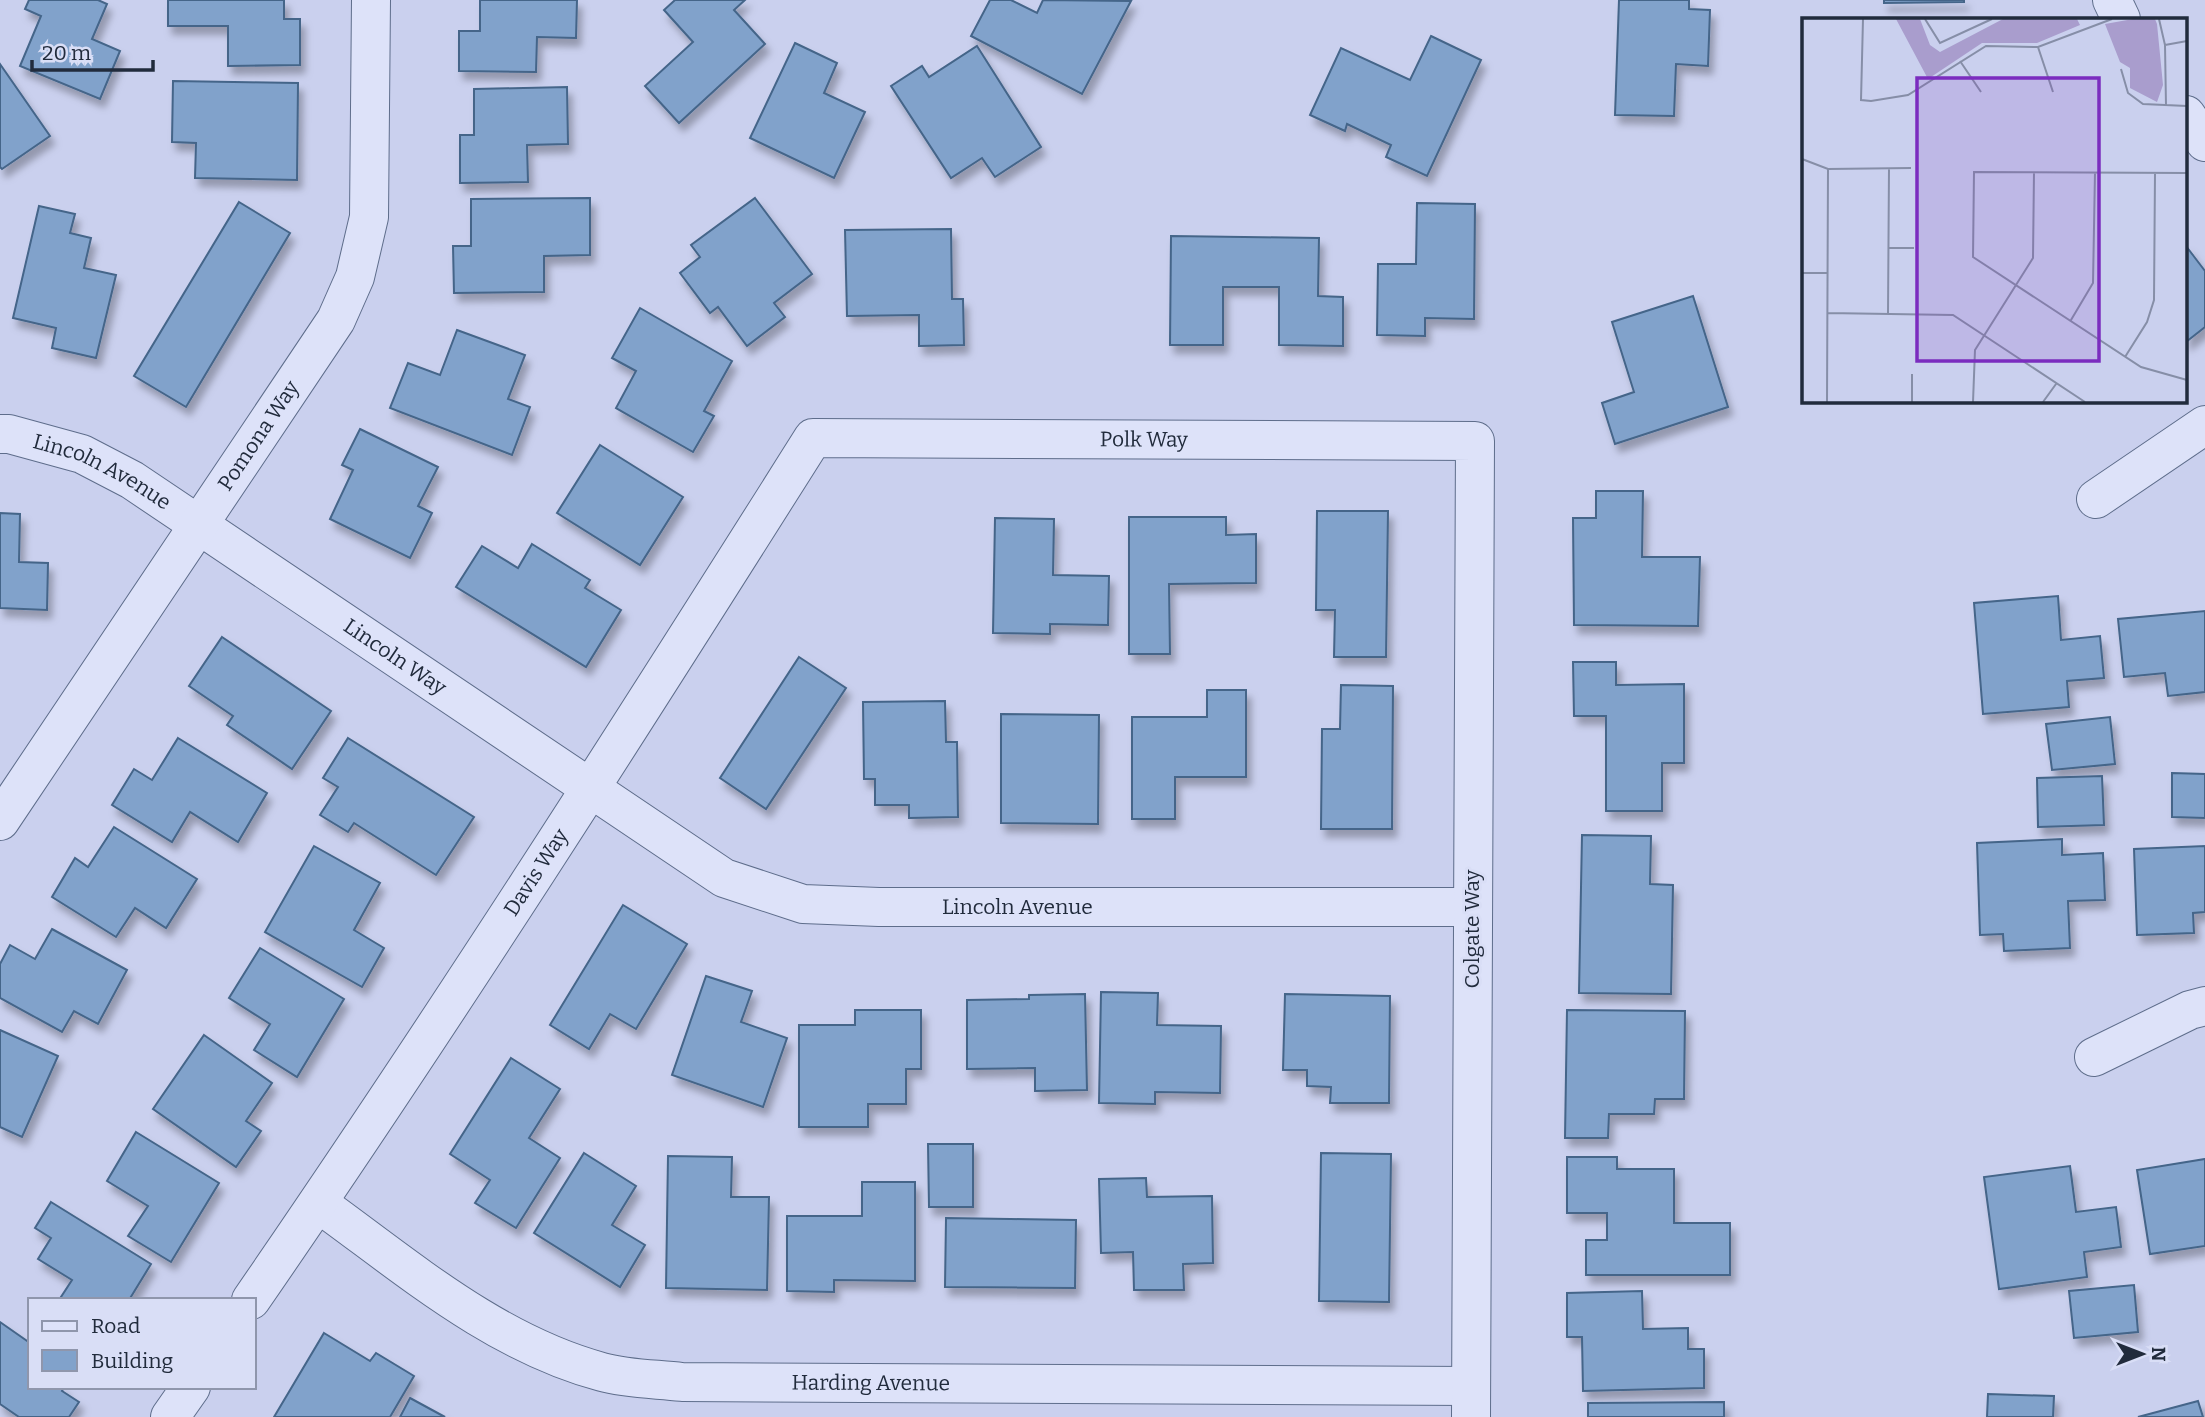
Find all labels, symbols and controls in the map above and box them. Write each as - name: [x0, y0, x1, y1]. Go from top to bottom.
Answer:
- inset map: [1802, 18, 2188, 402]
- scale bar: [32, 28, 152, 72]
- text: 20 m: [42, 40, 91, 66]
- street label: Pomona Way: [212, 375, 305, 496]
- street label: Polk Way: [1100, 426, 1189, 453]
- street label: Lincoln Avenue: [30, 428, 176, 516]
- street label: Lincoln Way: [339, 613, 452, 701]
- street label: Davis Way: [498, 823, 574, 921]
- street label: Colgate Way: [1459, 869, 1485, 988]
- street label: Lincoln Avenue: [942, 894, 1093, 920]
- legend: [28, 1298, 256, 1389]
- text: Road: [91, 1313, 140, 1339]
- north arrow: [2107, 1319, 2177, 1389]
- text: N: [2147, 1347, 2170, 1362]
- text: Building: [91, 1348, 174, 1374]
- street label: Harding Avenue: [791, 1370, 950, 1396]

